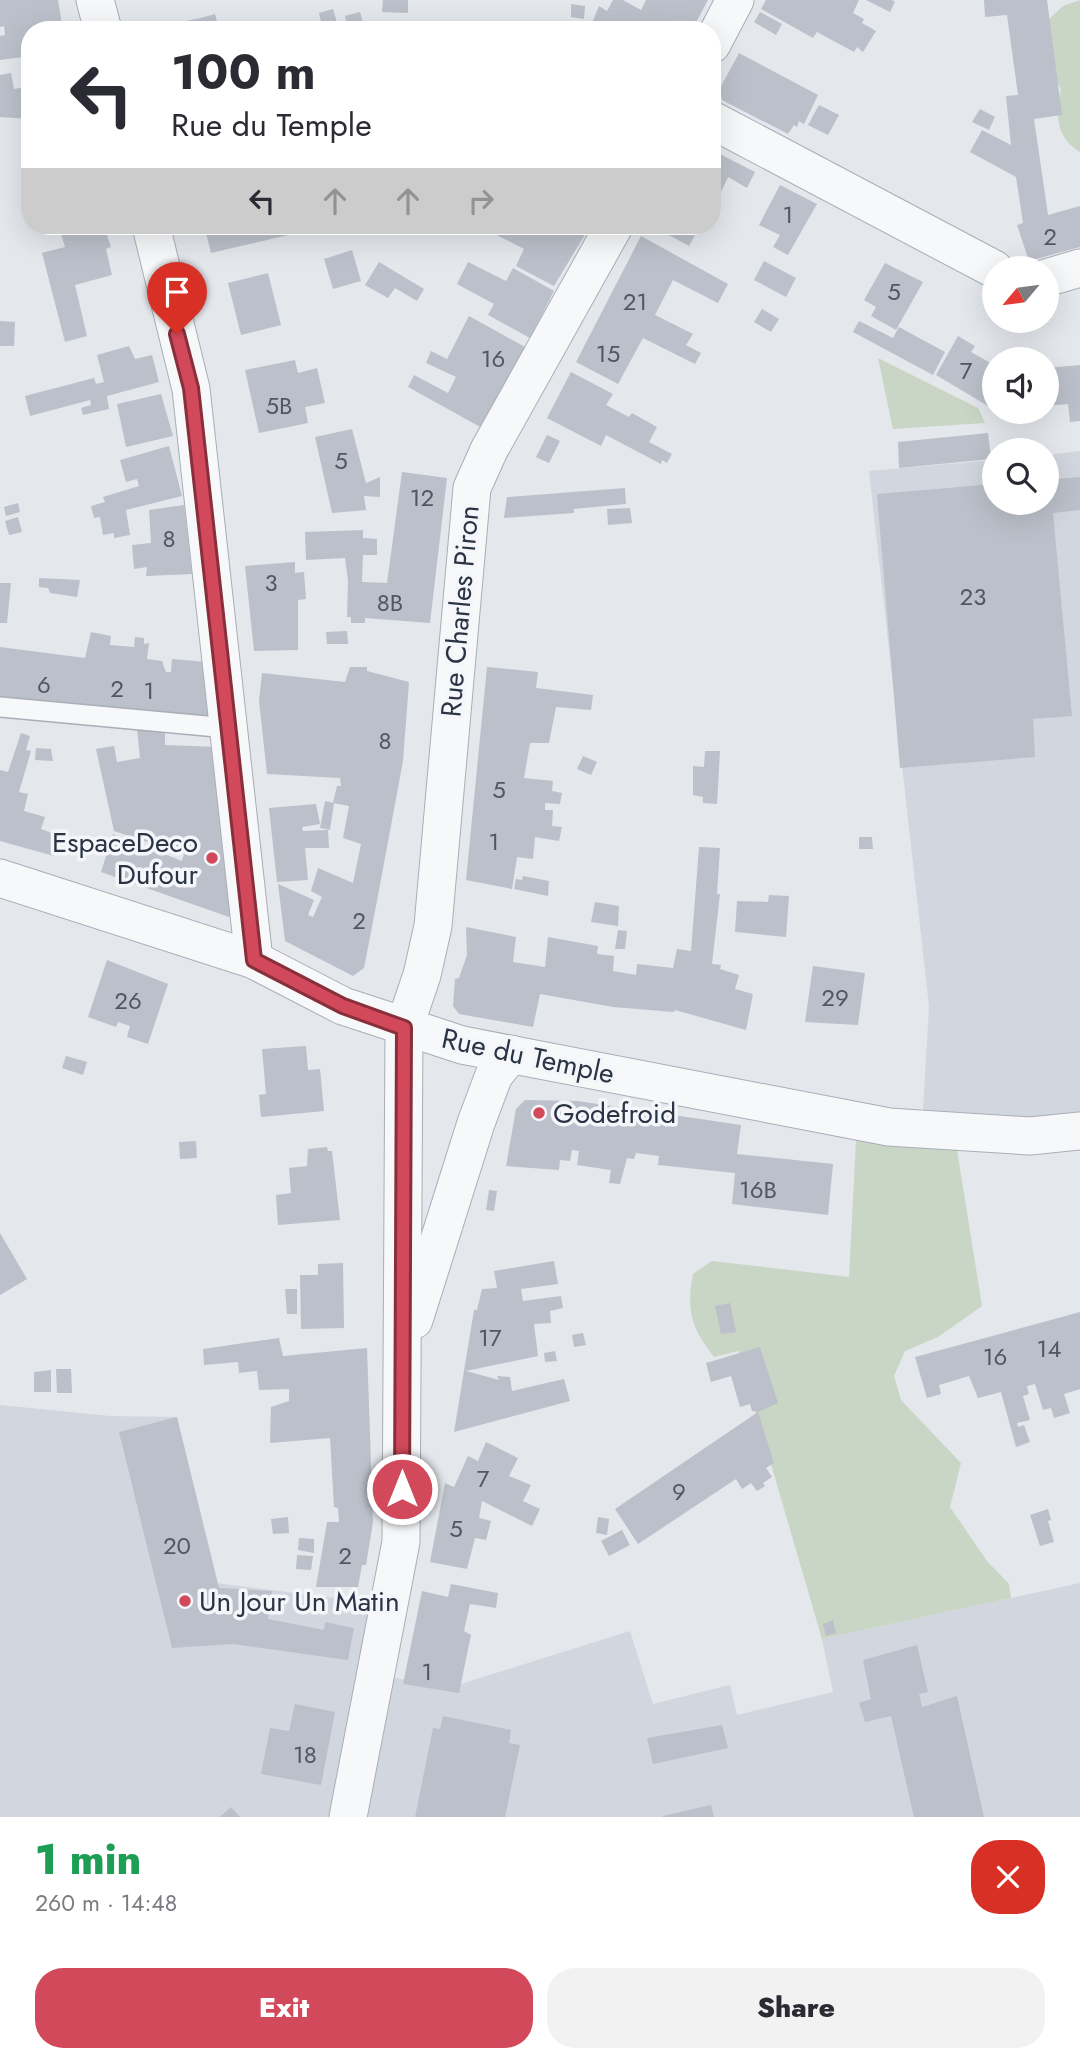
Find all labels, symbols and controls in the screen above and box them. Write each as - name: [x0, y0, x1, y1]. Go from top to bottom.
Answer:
- text: 100 m: [171, 37, 316, 107]
- icon: left: [56, 49, 147, 140]
- text: Rue du Temple: [171, 102, 372, 148]
- icon: left: [243, 182, 281, 220]
- icon: ahead: [316, 182, 354, 220]
- icon: ahead: [389, 182, 427, 220]
- icon: right: [462, 182, 500, 220]
- house number: 1: [783, 197, 793, 232]
- house number: 2: [1043, 219, 1057, 254]
- north arrow: [982, 256, 1059, 332]
- map controls: [982, 256, 1059, 515]
- pin: [147, 262, 207, 334]
- icon: arrive: [158, 273, 196, 311]
- house number: 5: [887, 274, 901, 309]
- house number: 21: [623, 284, 647, 319]
- house number: 15: [596, 336, 620, 371]
- house number: 16: [481, 341, 505, 376]
- button: sound: [982, 347, 1059, 424]
- house number: 7: [960, 353, 973, 388]
- house number: 5B: [266, 388, 292, 423]
- button: search: [982, 438, 1059, 515]
- house number: 5: [334, 443, 348, 478]
- house number: 12: [410, 480, 434, 515]
- street label: Rue Charles Piron: [430, 503, 490, 719]
- house number: 8: [162, 521, 176, 556]
- house number: 3: [264, 565, 278, 600]
- house number: 23: [960, 579, 986, 614]
- house number: 8B: [377, 585, 403, 620]
- house number: 6: [37, 667, 51, 702]
- house number: 2: [110, 671, 124, 706]
- house number: 1: [144, 673, 154, 708]
- house number: 8: [378, 723, 392, 758]
- house number: 5: [492, 772, 506, 807]
- place label: EspaceDeco Dufour: [52, 822, 198, 895]
- house number: 1: [489, 824, 499, 859]
- marker: EspaceDeco Dufour: [204, 850, 220, 866]
- house number: 2: [352, 903, 366, 938]
- house number: 29: [821, 980, 849, 1015]
- house number: 26: [114, 983, 142, 1018]
- street label: Rue du Temple: [438, 1018, 618, 1094]
- place label: Godefroid: [553, 1093, 676, 1134]
- marker: Godefroid: [531, 1105, 547, 1121]
- house number: 16B: [739, 1172, 777, 1207]
- house number: 17: [478, 1320, 502, 1355]
- house number: 14: [1037, 1331, 1061, 1366]
- house number: 16: [983, 1339, 1007, 1374]
- position arrow: [365, 1452, 439, 1526]
- house number: 7: [477, 1461, 490, 1496]
- house number: 9: [672, 1474, 686, 1509]
- house number: 5: [449, 1511, 463, 1546]
- house number: 20: [163, 1528, 191, 1563]
- house number: 2: [338, 1538, 352, 1573]
- place label: Un Jour Un Matin: [199, 1581, 400, 1622]
- marker: Un Jour Un Matin: [177, 1593, 193, 1609]
- house number: 1: [422, 1654, 432, 1689]
- house number: 18: [293, 1737, 317, 1772]
- text: 1 min: [35, 1829, 141, 1890]
- button: close: [971, 1840, 1045, 1914]
- text: 260 m · 14:48: [35, 1886, 177, 1920]
- button: Exit: [35, 1968, 533, 2048]
- button: Share: [547, 1968, 1045, 2048]

